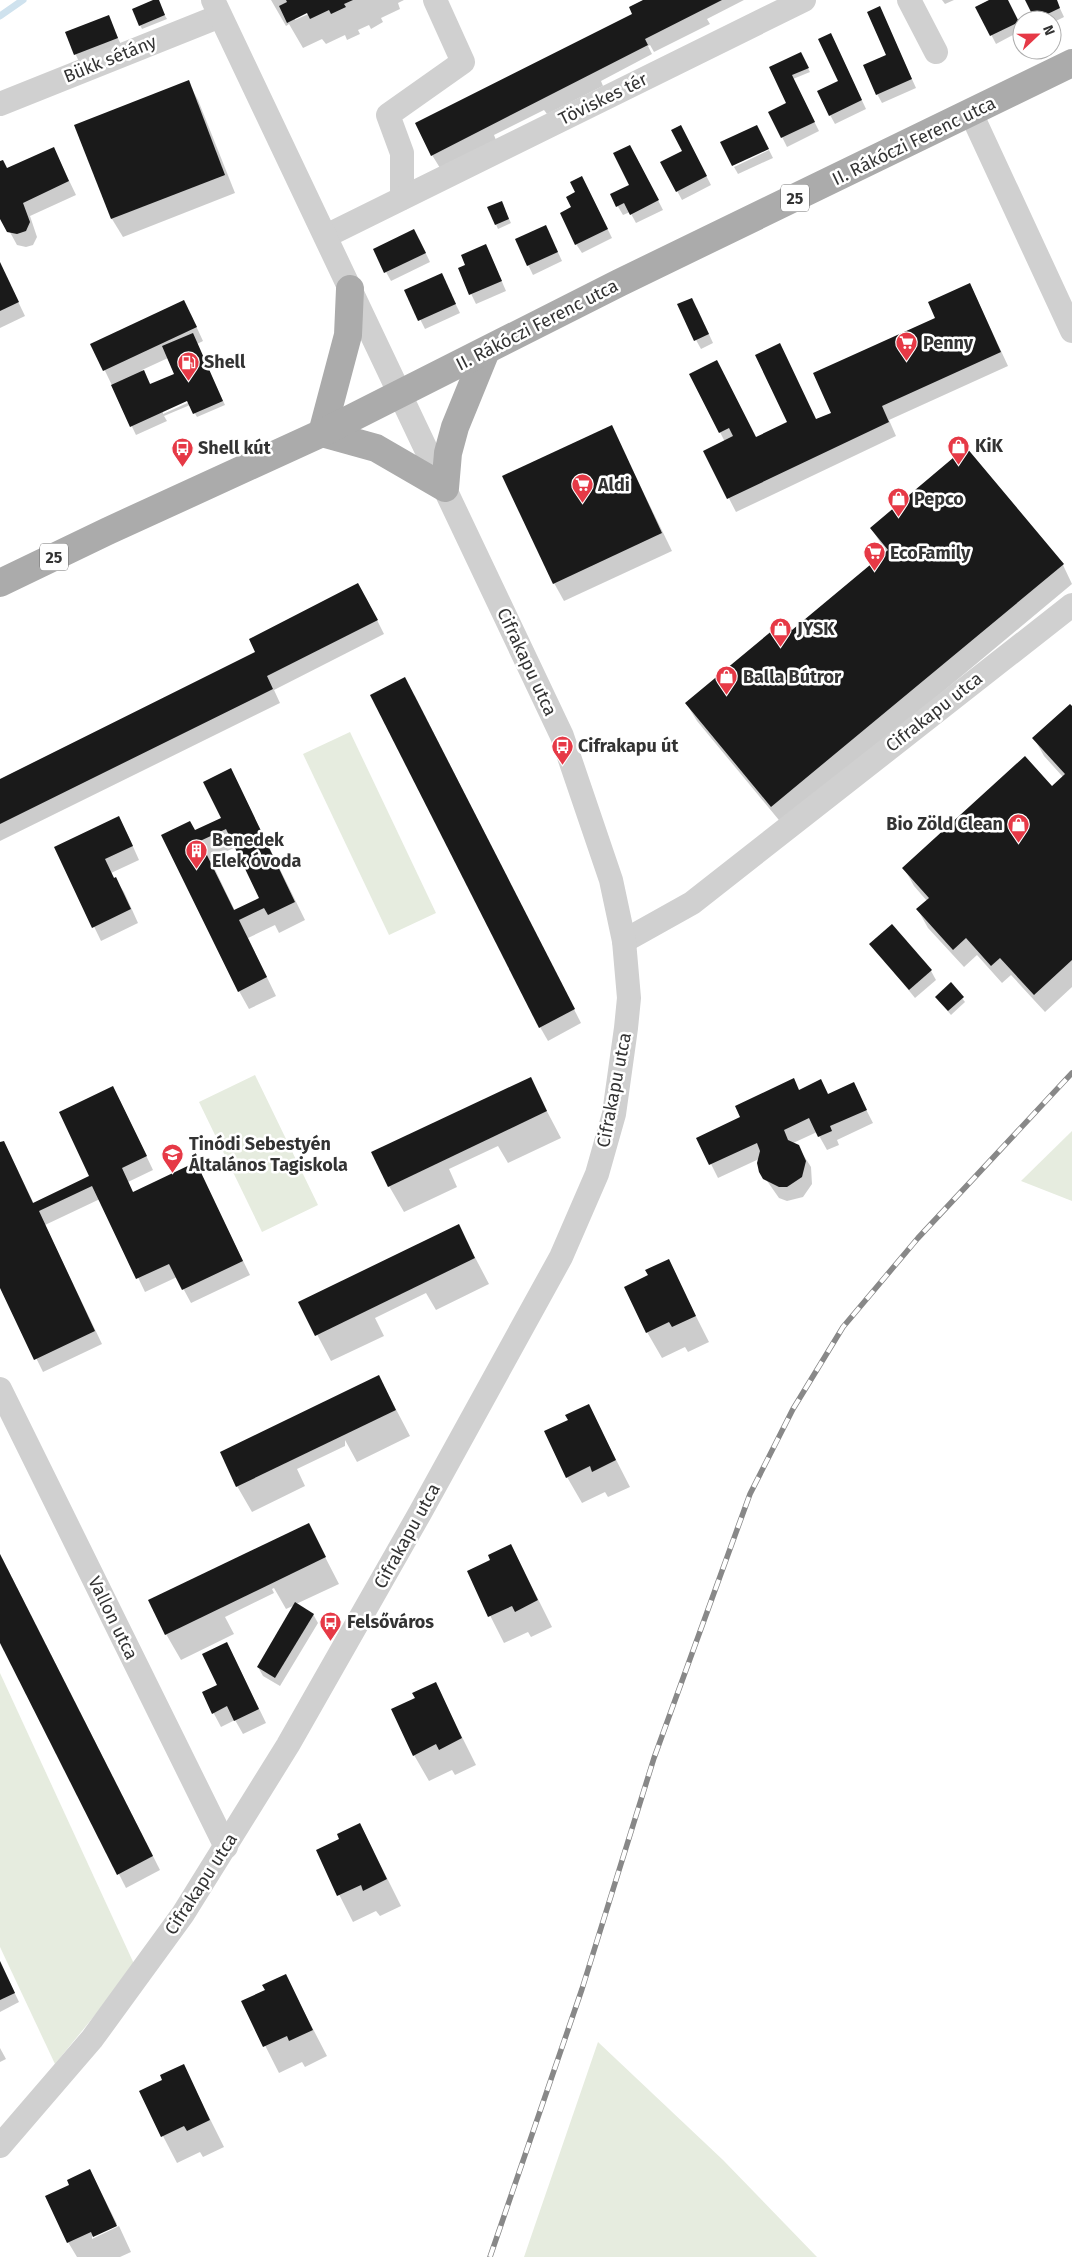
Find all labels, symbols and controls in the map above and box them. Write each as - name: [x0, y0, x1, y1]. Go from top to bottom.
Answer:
- north arrow: [1012, 10, 1062, 60]
- text: N: [1039, 23, 1058, 38]
- street label: Bükk sétány: [60, 30, 160, 88]
- street label: Töviskes tér: [555, 68, 651, 130]
- street label: II. Rákóczi Ferenc utca: [829, 92, 999, 190]
- road number: 25: [781, 184, 809, 212]
- street label: II. Rákóczi Ferenc utca: [452, 275, 622, 375]
- supermarket icon: Penny: [895, 331, 919, 362]
- place label: Penny: [923, 332, 974, 354]
- fuel station icon: Shell: [176, 350, 200, 381]
- place label: Shell: [204, 351, 246, 373]
- shop icon: KiK: [947, 434, 971, 465]
- place label: KiK: [975, 435, 1003, 457]
- bus stop icon: Shell kút: [170, 436, 194, 467]
- place label: Shell kút: [198, 437, 272, 459]
- supermarket icon: Aldi: [570, 473, 594, 504]
- place label: Aldi: [597, 474, 630, 496]
- shop icon: Pepco: [886, 487, 910, 518]
- place label: Pepco: [914, 488, 964, 510]
- supermarket icon: EcoFamily: [862, 541, 886, 572]
- place label: EcoFamily: [890, 542, 971, 564]
- road number: 25: [40, 544, 68, 570]
- street label: Cifrakapu utca: [492, 604, 562, 720]
- shop icon: JYSK: [769, 617, 793, 648]
- place label: JYSK: [796, 618, 835, 640]
- shop icon: Balla Bútror: [715, 665, 739, 696]
- place label: Balla Bútror: [743, 666, 842, 688]
- street label: Cifrakapu utca: [881, 667, 987, 757]
- bus stop icon: Cifrakapu út: [550, 734, 574, 765]
- place label: Cifrakapu út: [578, 735, 679, 757]
- shop icon: Bio Zöld Clean: [1007, 812, 1031, 843]
- place label: Bio Zöld Clean: [886, 813, 1003, 835]
- place label: Benedek Elek óvoda: [212, 829, 301, 872]
- building icon: Benedek Elek óvoda: [184, 838, 208, 869]
- street label: Cifrakapu utca: [592, 1031, 636, 1149]
- place label: Tinódi Sebestyén Általános Tagiskola: [188, 1133, 348, 1176]
- school or university icon: Tinódi Sebestyén Általános Tagiskola: [161, 1142, 185, 1173]
- street label: Cifrakapu utca: [369, 1480, 445, 1592]
- street label: Vallon utca: [83, 1573, 143, 1663]
- bus stop icon: Felsőváros: [319, 1610, 343, 1641]
- place label: Felsőváros: [347, 1611, 434, 1633]
- street label: Cifrakapu utca: [160, 1829, 242, 1939]

